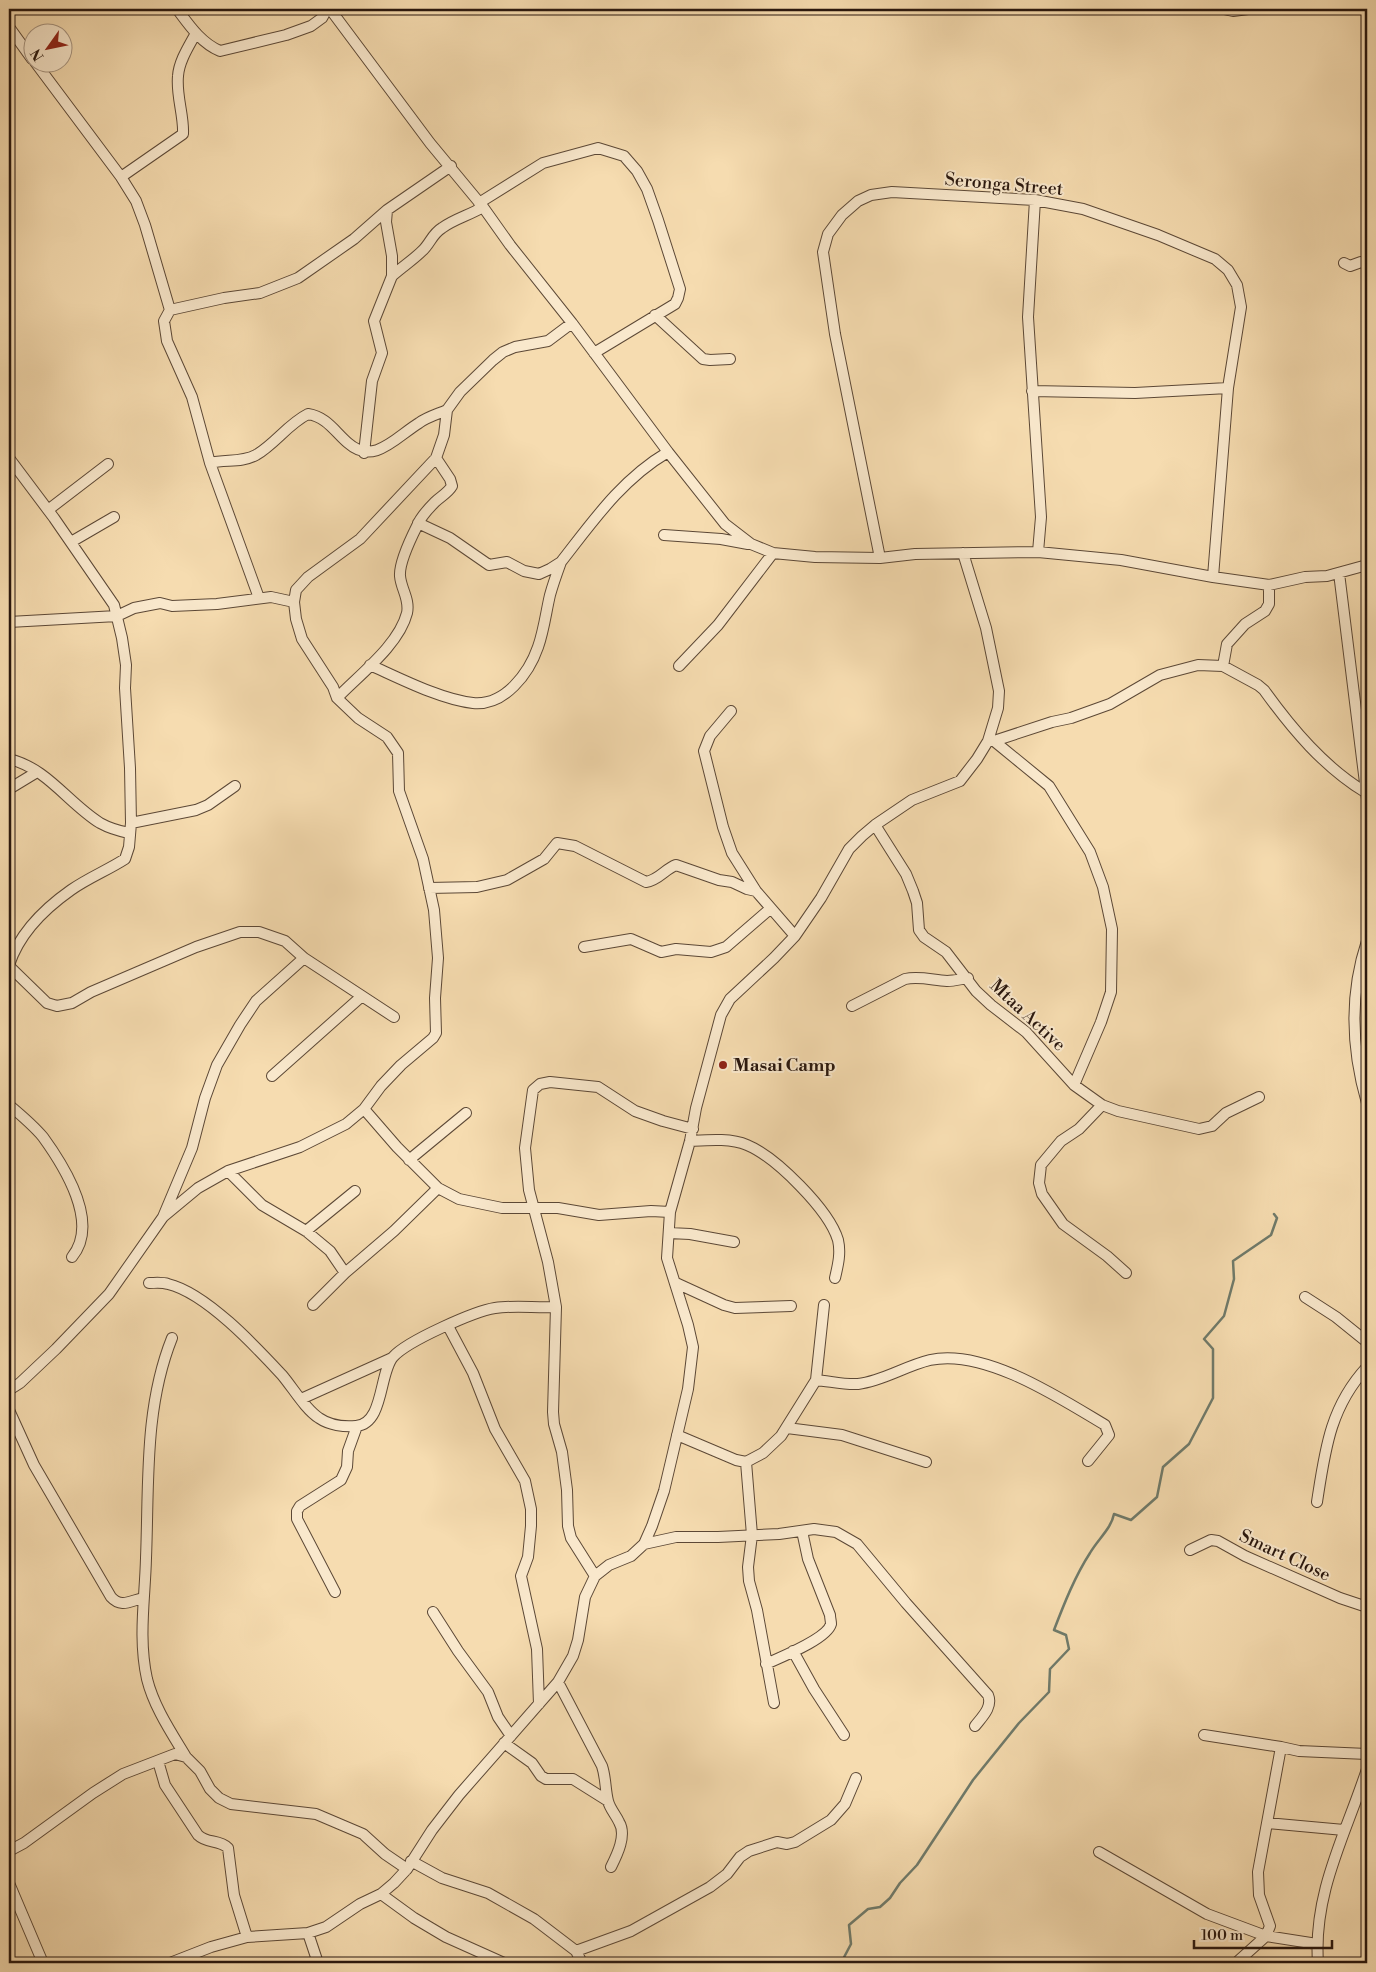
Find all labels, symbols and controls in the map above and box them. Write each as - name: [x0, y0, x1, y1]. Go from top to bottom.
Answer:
- north arrow: [22, 22, 72, 72]
- text: N: [27, 45, 49, 64]
- street label: Seronga Street: [944, 168, 1065, 201]
- street label: Mtaa Active: [985, 974, 1070, 1056]
- place label: Masai Camp: [733, 1054, 836, 1077]
- marker: Masai Camp: [717, 1059, 729, 1071]
- street label: Smart Close: [1235, 1524, 1334, 1587]
- scale bar: [1194, 1917, 1331, 1949]
- text: 100 m: [1201, 1926, 1243, 1945]

